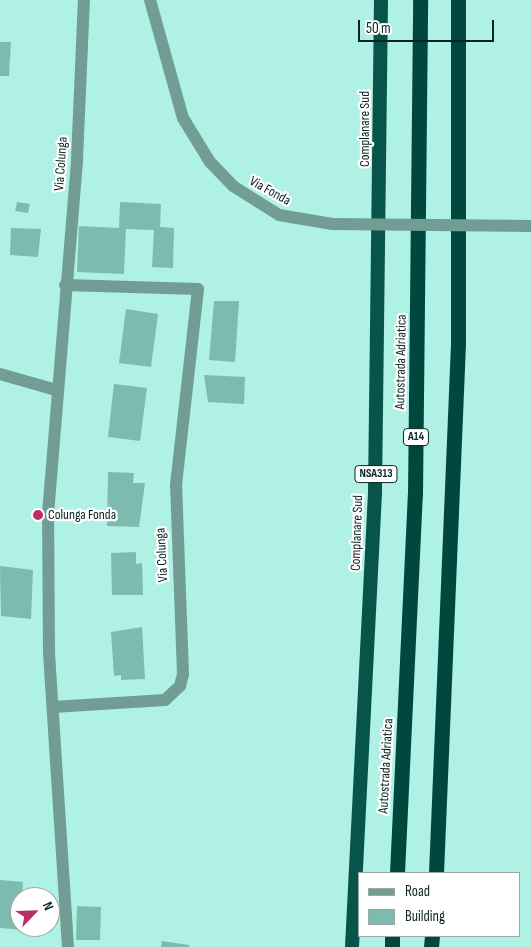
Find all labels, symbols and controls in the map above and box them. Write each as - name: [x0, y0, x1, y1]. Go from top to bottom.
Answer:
- scale bar: [361, 10, 497, 42]
- text: 50 m: [366, 19, 391, 38]
- street label: Complanare Sud: [357, 91, 373, 167]
- street label: Via Colunga: [51, 136, 71, 192]
- street label: Via Fonda: [246, 173, 294, 209]
- street label: Autostrada Adriatica: [392, 314, 410, 410]
- road number: A14: [402, 428, 430, 447]
- road number: NSA313: [354, 464, 398, 484]
- street label: Complanare Sud: [347, 495, 367, 571]
- place label: Colunga Fonda: [48, 507, 116, 523]
- marker: Colunga Fonda: [32, 509, 44, 521]
- street label: Via Colunga: [152, 527, 172, 583]
- street label: Autostrada Adriatica: [375, 718, 397, 814]
- legend: [358, 872, 521, 937]
- text: Road: [405, 882, 430, 901]
- north arrow: [10, 887, 60, 937]
- text: N: [39, 899, 58, 913]
- text: Building: [405, 907, 445, 926]

